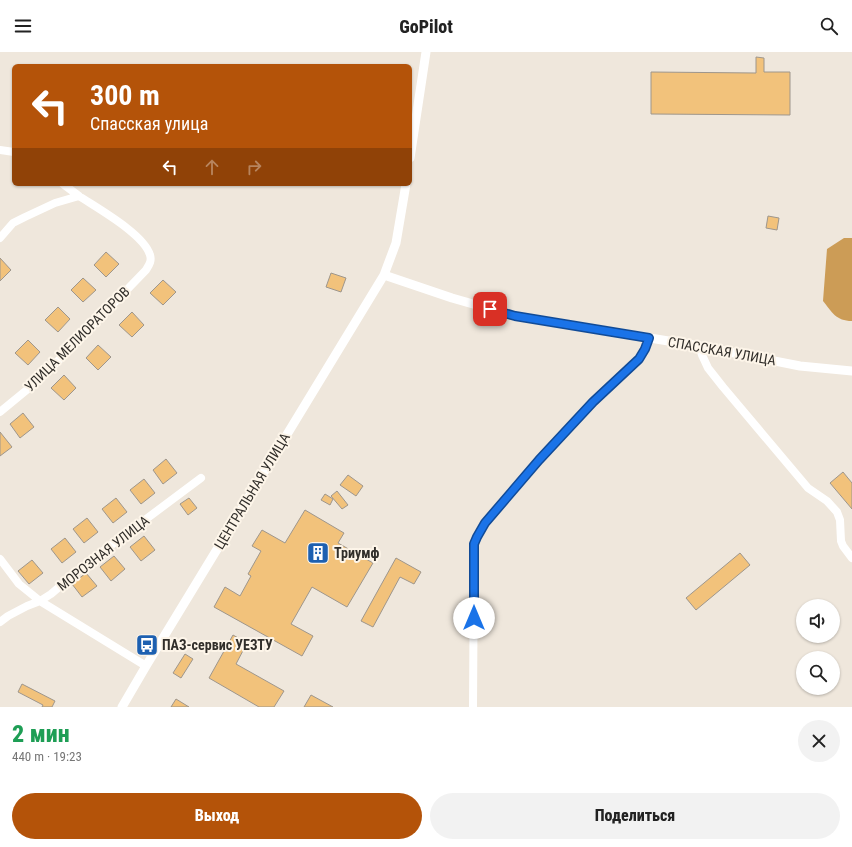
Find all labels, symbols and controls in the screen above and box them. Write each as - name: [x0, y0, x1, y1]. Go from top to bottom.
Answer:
- icon: menu: [12, 15, 34, 37]
- icon: search: [818, 15, 840, 37]
- text: GoPilot: [399, 16, 453, 37]
- text: 300 m: [90, 79, 160, 112]
- icon: left: [24, 80, 76, 132]
- text: Спасская улица: [90, 113, 208, 134]
- icon: left: [159, 156, 181, 178]
- icon: ahead: [201, 156, 223, 178]
- icon: right: [243, 156, 265, 178]
- street label: УЛИЦА МЕЛИОРАТОРОВ: [21, 283, 133, 395]
- pin: [473, 292, 507, 326]
- icon: arrive: [479, 298, 501, 320]
- street label: СПАССКАЯ УЛИЦА: [667, 334, 777, 368]
- street label: ЦЕНТРАЛЬНАЯ УЛИЦА: [211, 430, 293, 552]
- street label: МОРОЗНАЯ УЛИЦА: [54, 512, 152, 594]
- building icon: Триумф: [305, 540, 331, 566]
- place label: Триумф: [334, 545, 379, 561]
- position arrow: [453, 597, 495, 639]
- map controls: [796, 599, 840, 695]
- button: sound: [796, 599, 840, 643]
- bus stop icon: ПАЗ-сервис УЕЗТУ: [134, 632, 160, 658]
- place label: ПАЗ-сервис УЕЗТУ: [162, 637, 273, 653]
- button: search: [796, 651, 840, 695]
- text: 2 мин: [12, 720, 70, 748]
- button: close: [798, 720, 840, 762]
- text: 440 m · 19:23: [12, 749, 82, 764]
- button: Выход: [12, 793, 422, 839]
- button: Поделиться: [430, 793, 840, 839]

